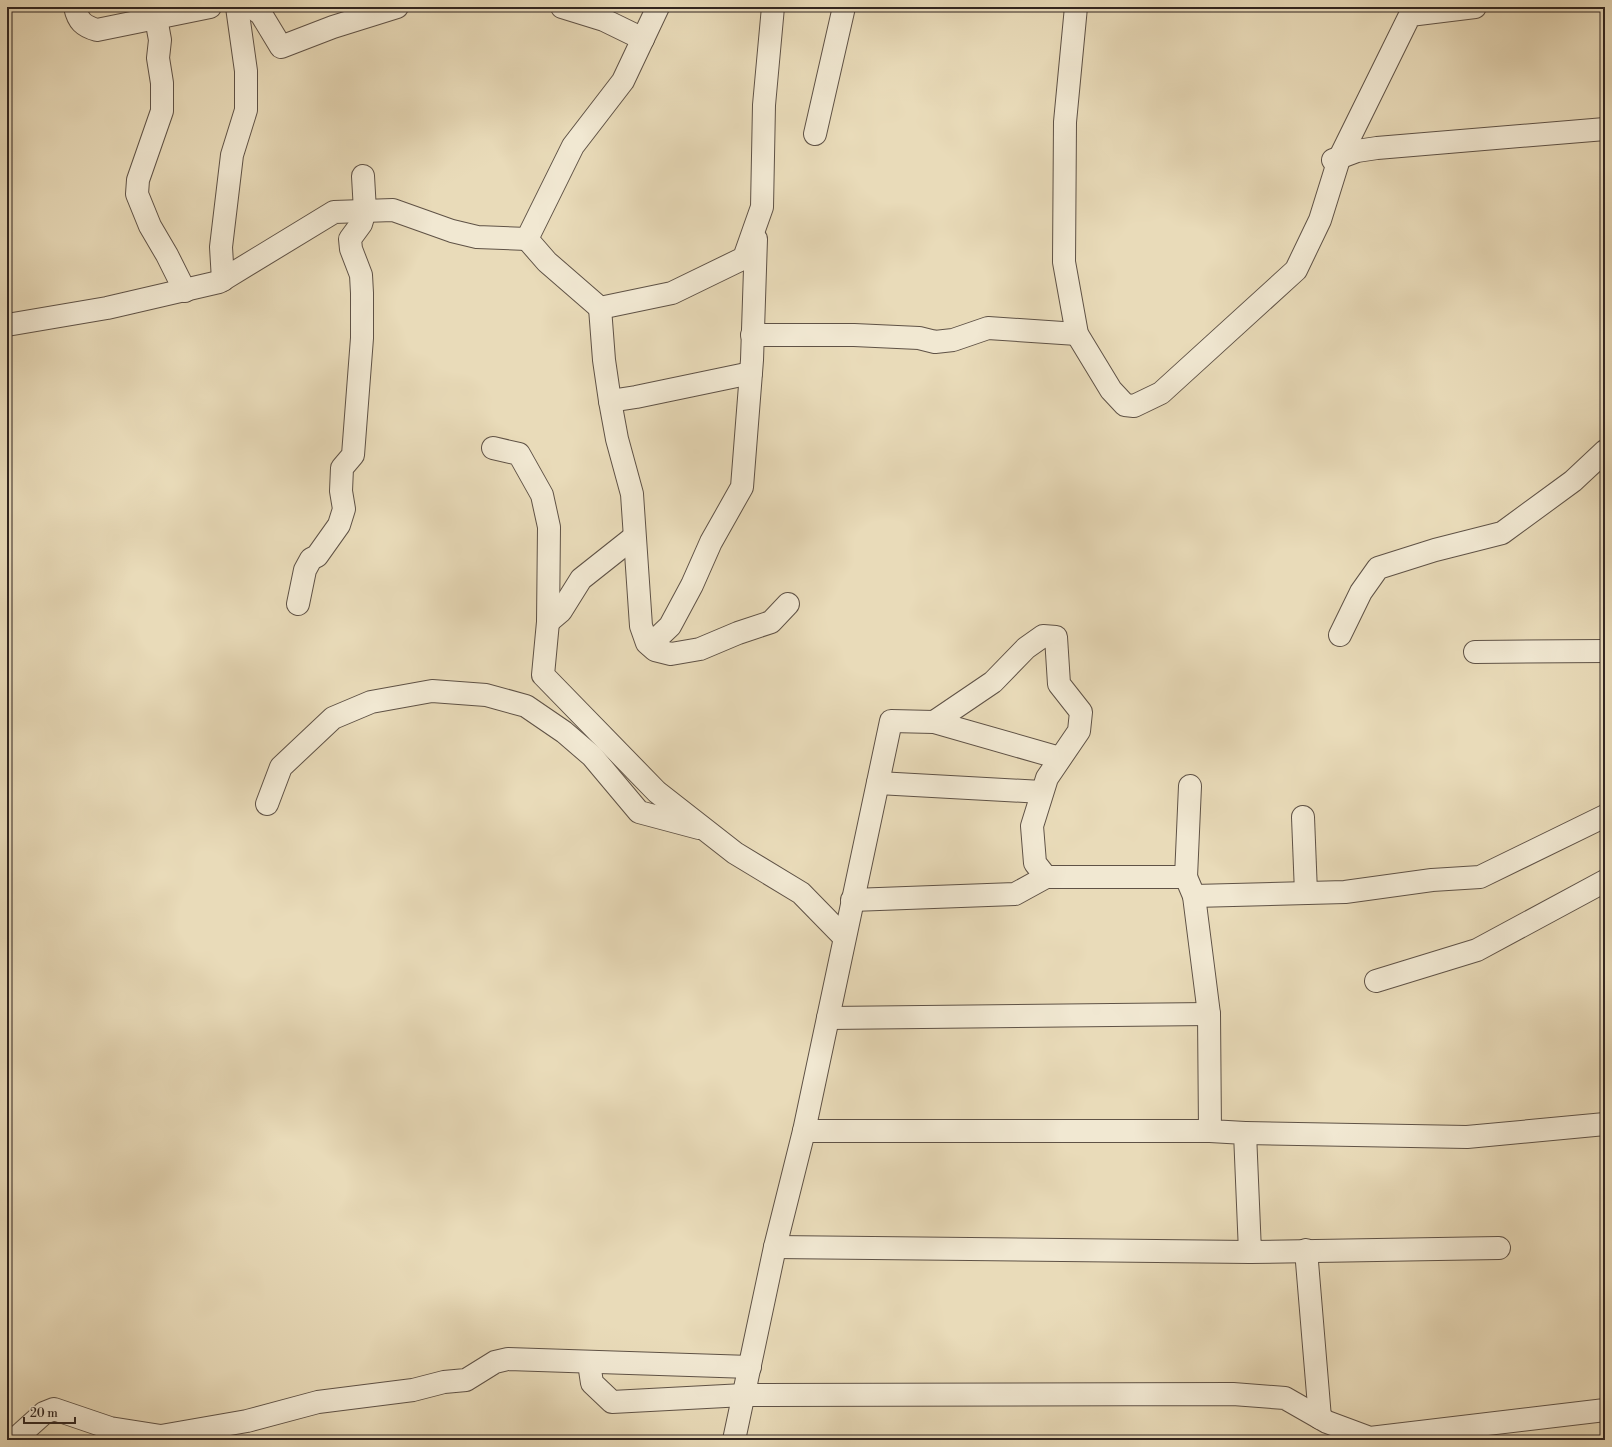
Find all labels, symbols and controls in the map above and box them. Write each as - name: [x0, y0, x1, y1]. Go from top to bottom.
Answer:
- scale bar: [24, 1399, 75, 1425]
- text: 20 m: [30, 1406, 58, 1421]

